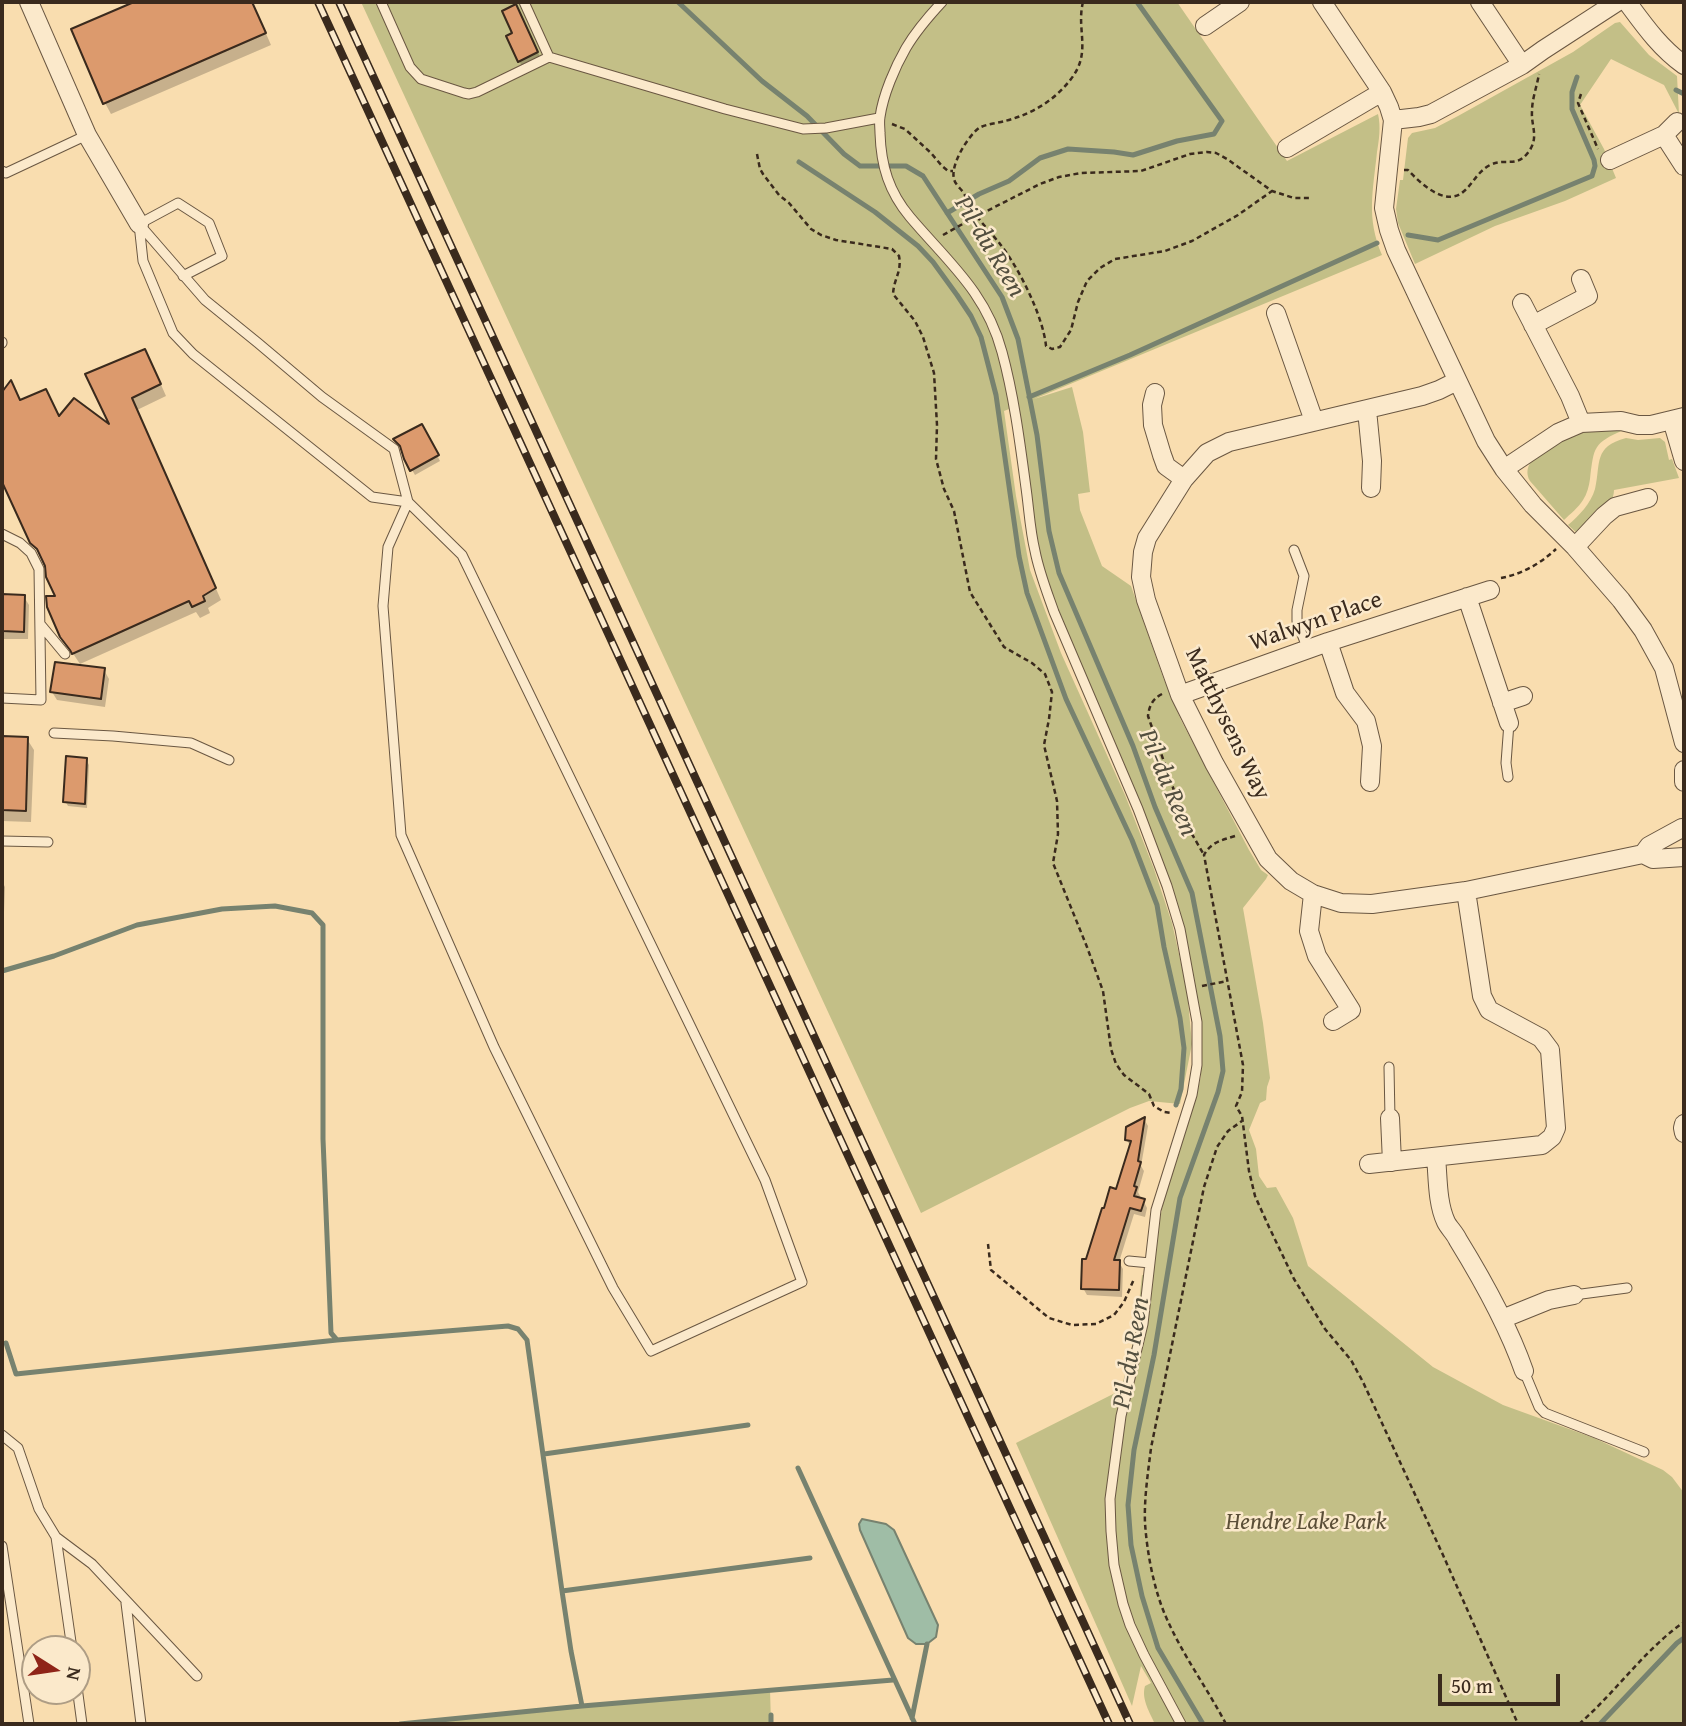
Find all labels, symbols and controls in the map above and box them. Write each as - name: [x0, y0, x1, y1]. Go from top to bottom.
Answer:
- water label: Pil-du Reen: [947, 190, 1031, 304]
- street label: Walwyn Place: [1246, 586, 1386, 658]
- street label: Matthysens Way: [1178, 643, 1276, 805]
- water label: Pil-du Reen: [1131, 725, 1203, 841]
- water label: Pil-du Reen: [1107, 1295, 1157, 1411]
- park label: Hendre Lake Park: [1226, 1509, 1386, 1537]
- north arrow: [21, 1635, 91, 1705]
- scale bar: [1441, 1660, 1564, 1704]
- text: N: [60, 1665, 90, 1683]
- text: 50 m: [1451, 1670, 1493, 1701]

